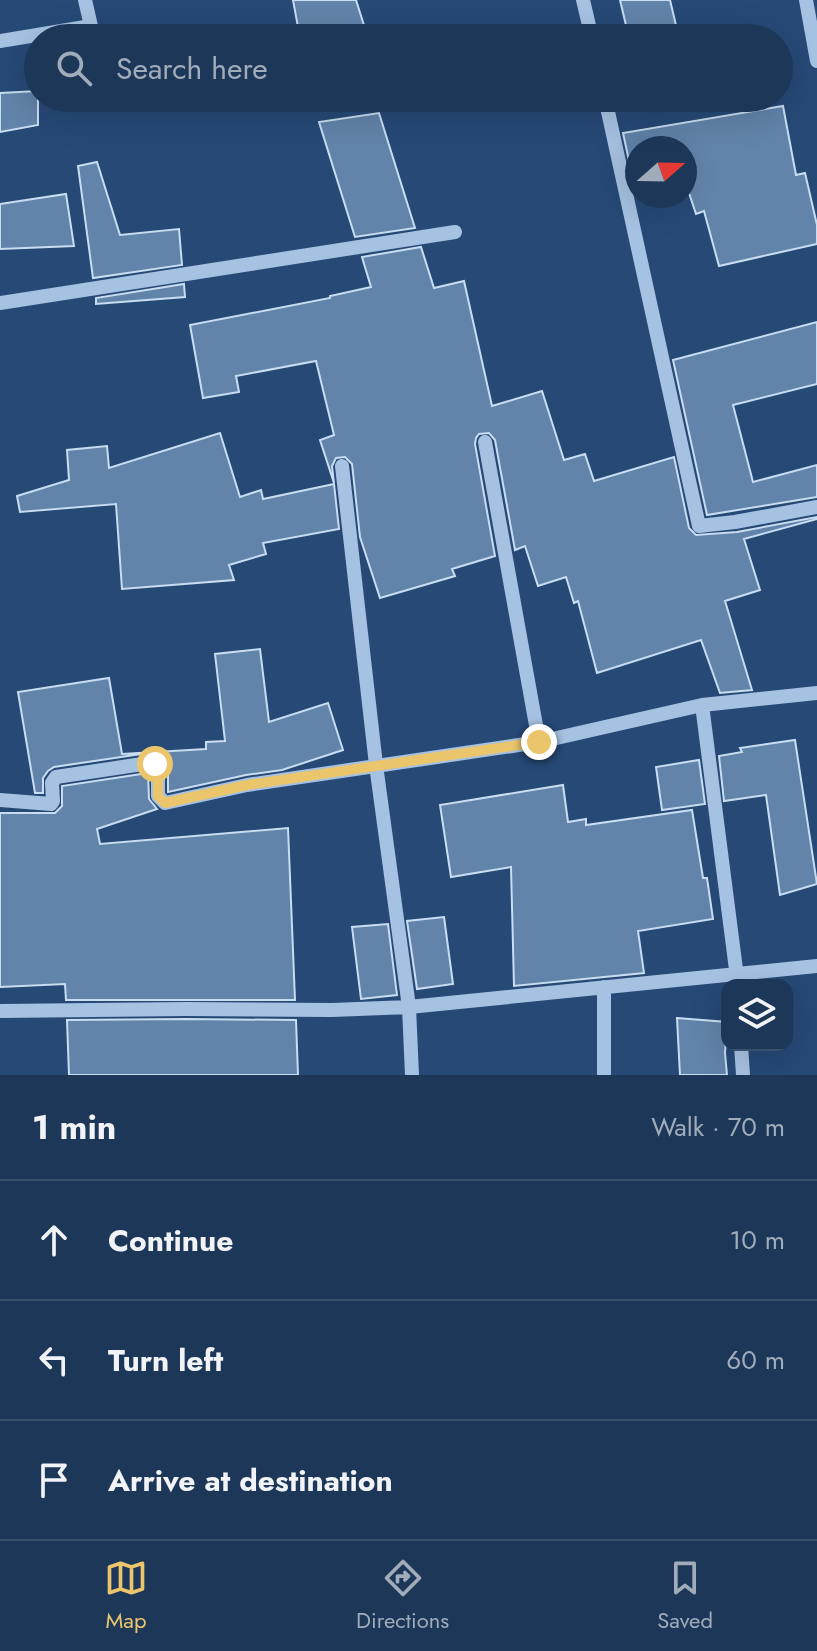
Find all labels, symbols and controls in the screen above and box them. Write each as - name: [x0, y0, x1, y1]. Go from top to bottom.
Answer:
- search box: [24, 24, 793, 112]
- icon: search: [52, 46, 96, 90]
- text: Search here: [116, 47, 268, 90]
- north arrow: [625, 136, 697, 208]
- route end: [521, 724, 557, 760]
- route start: [137, 746, 173, 782]
- map controls: [721, 979, 793, 1051]
- button: layers: [721, 979, 793, 1051]
- text: 1 min: [32, 1103, 116, 1152]
- text: Walk · 70 m: [651, 1108, 785, 1146]
- icon: ahead: [32, 1218, 76, 1262]
- text: Continue: [108, 1219, 234, 1262]
- text: 10 m: [730, 1221, 785, 1259]
- icon: left: [32, 1338, 76, 1382]
- text: Turn left: [108, 1339, 223, 1382]
- text: 60 m: [726, 1341, 785, 1379]
- icon: arrive: [32, 1458, 76, 1502]
- text: Arrive at destination: [108, 1459, 393, 1502]
- tab: Map: [104, 1556, 148, 1636]
- tab: Directions: [356, 1556, 449, 1636]
- tab: Saved: [657, 1556, 713, 1636]

